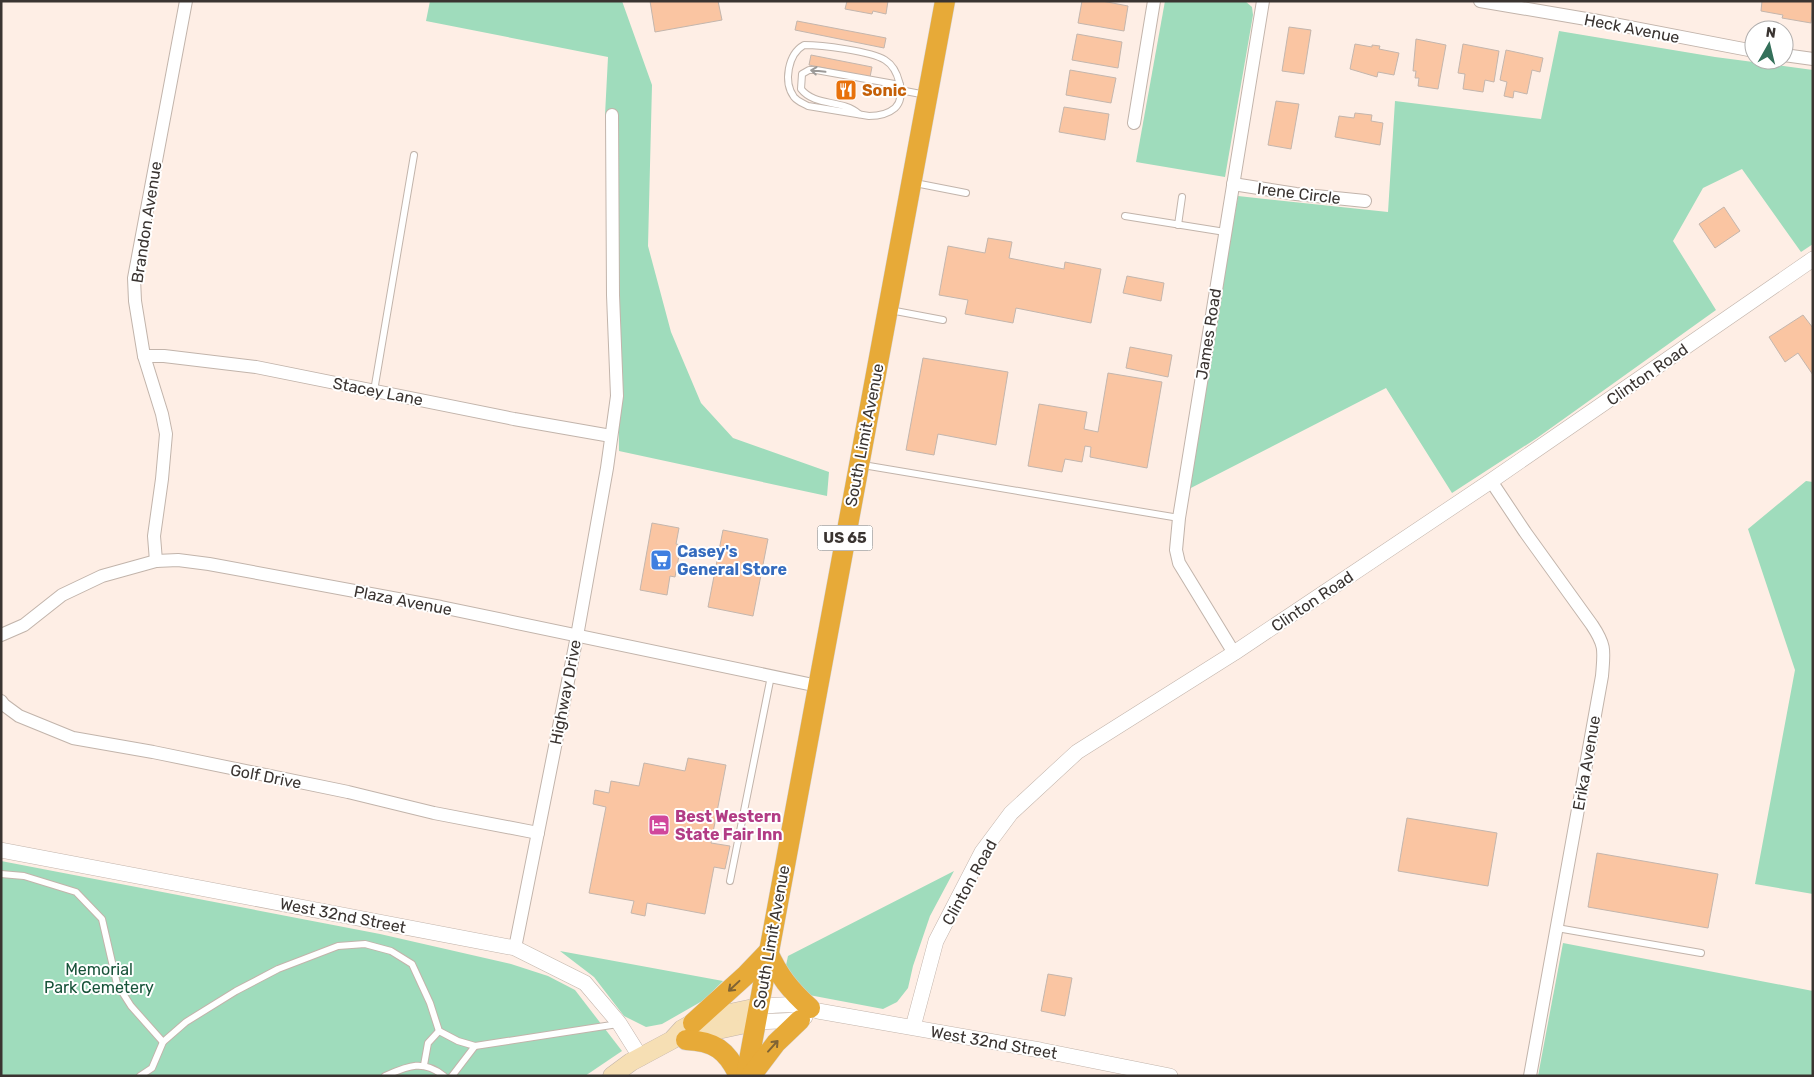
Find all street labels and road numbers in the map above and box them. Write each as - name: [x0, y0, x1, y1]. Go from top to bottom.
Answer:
- street label: Heck Avenue: [1583, 10, 1681, 47]
- street label: Brandon Avenue: [127, 160, 166, 284]
- street label: Irene Circle: [1256, 179, 1342, 208]
- street label: James Road: [1192, 287, 1225, 381]
- street label: Clinton Road: [1603, 339, 1692, 409]
- street label: South Limit Avenue: [841, 362, 888, 508]
- street label: Stacey Lane: [331, 373, 425, 410]
- road number: US 65: [818, 526, 872, 550]
- street label: Clinton Road: [1268, 567, 1357, 636]
- street label: Plaza Avenue: [352, 582, 454, 619]
- street label: Highway Drive: [546, 638, 585, 746]
- street label: Erika Avenue: [1569, 714, 1604, 812]
- street label: Golf Drive: [229, 760, 303, 793]
- street label: Clinton Road: [938, 836, 1001, 928]
- street label: South Limit Avenue: [750, 864, 793, 1010]
- street label: West 32nd Street: [278, 894, 408, 937]
- street label: West 32nd Street: [929, 1022, 1059, 1063]

